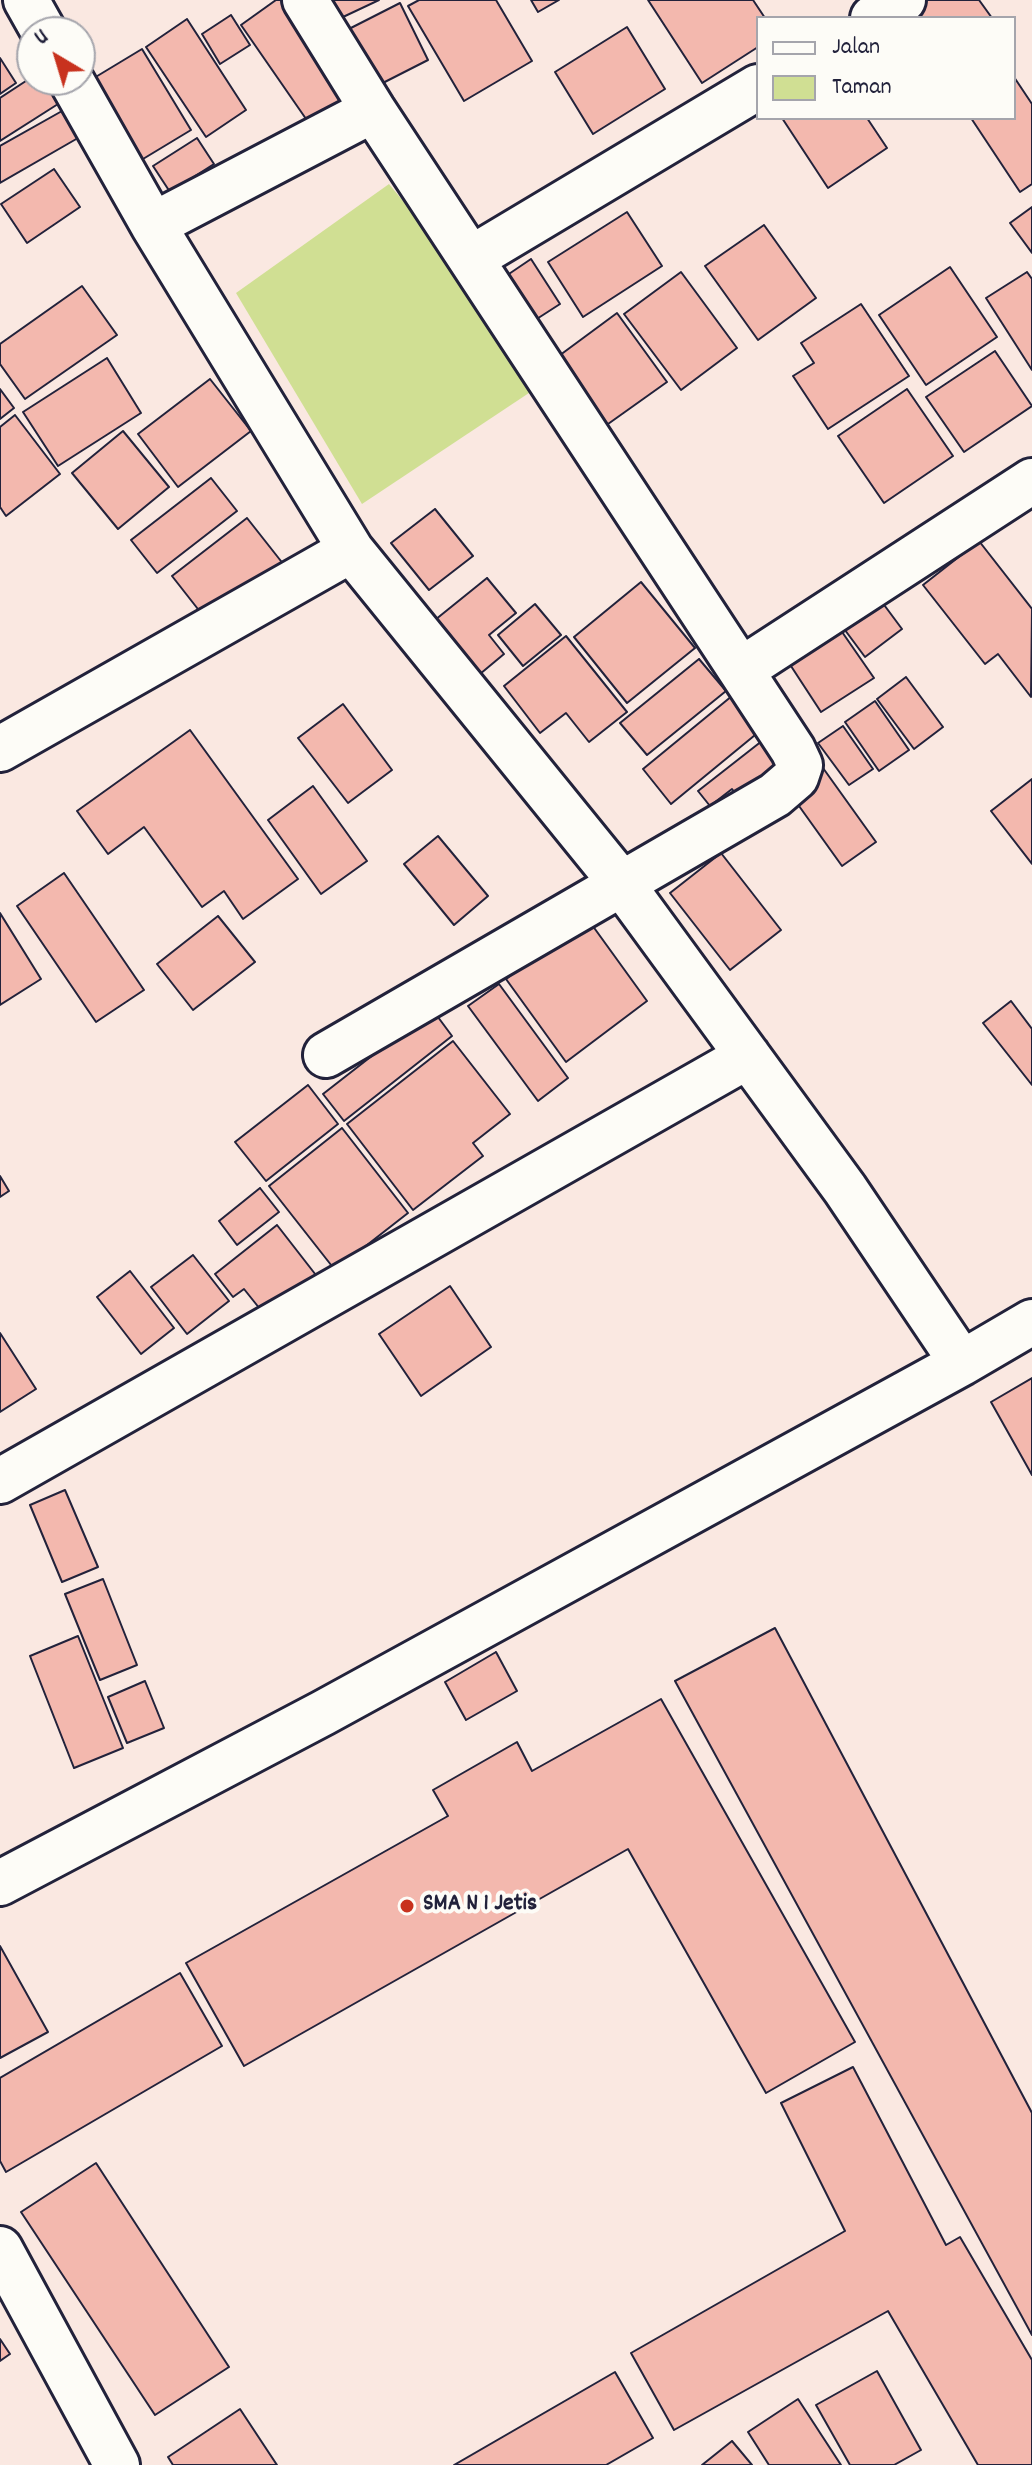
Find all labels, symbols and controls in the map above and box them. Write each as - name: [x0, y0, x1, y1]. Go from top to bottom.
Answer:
- north arrow: [16, 16, 96, 96]
- legend: [756, 16, 1016, 120]
- text: U: [28, 23, 56, 54]
- text: Jalan: [832, 31, 880, 65]
- text: Taman: [832, 71, 892, 105]
- place label: SMA N 1 Jetis: [423, 1892, 537, 1920]
- marker: SMA N 1 Jetis: [398, 1897, 416, 1915]

